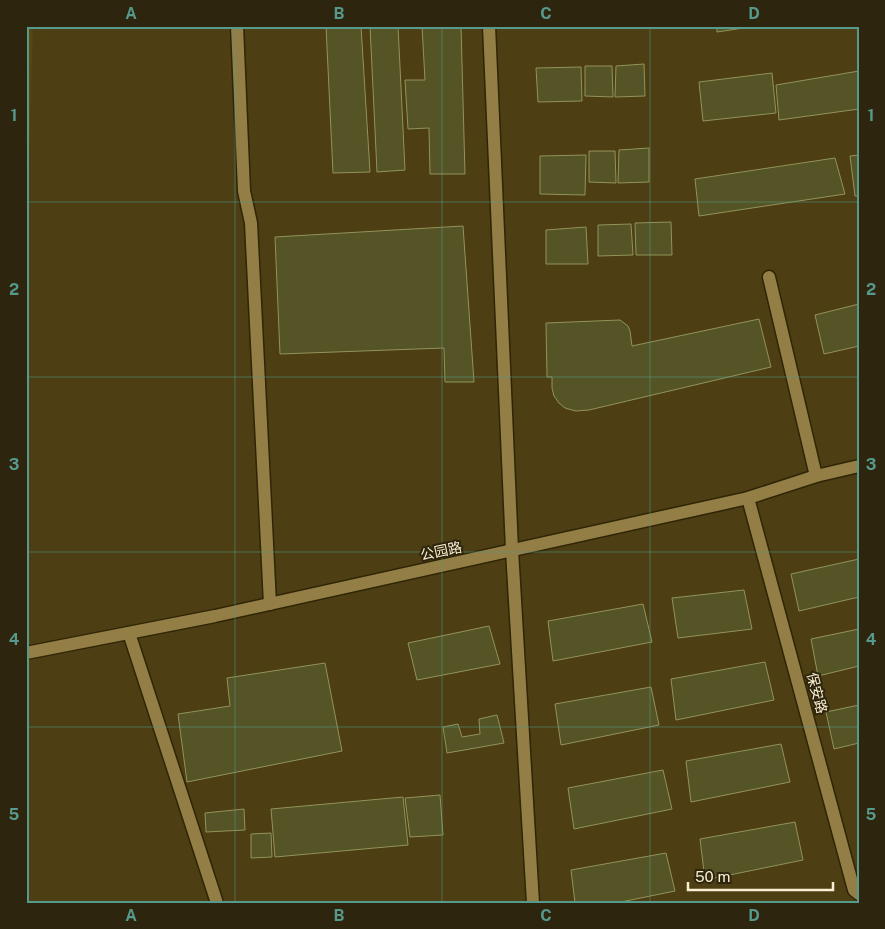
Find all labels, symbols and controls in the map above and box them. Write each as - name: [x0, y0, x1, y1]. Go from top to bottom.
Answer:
- text: A: [125, 4, 137, 23]
- text: B: [334, 4, 345, 23]
- text: C: [540, 4, 552, 23]
- text: D: [748, 4, 760, 23]
- text: 1: [11, 106, 17, 125]
- text: 1: [868, 106, 874, 125]
- text: 2: [9, 280, 19, 299]
- text: 2: [866, 280, 876, 299]
- text: 3: [9, 455, 19, 474]
- text: 3: [866, 455, 876, 474]
- street label: 公园路: [419, 539, 463, 563]
- text: 4: [9, 630, 20, 649]
- text: 4: [866, 630, 877, 649]
- street label: 保安路: [804, 671, 830, 715]
- text: 5: [9, 805, 20, 824]
- text: 5: [866, 805, 877, 824]
- scale bar: [688, 859, 832, 891]
- text: 50 m: [695, 868, 730, 885]
- text: A: [125, 906, 137, 925]
- text: B: [334, 906, 345, 925]
- text: C: [540, 906, 552, 925]
- text: D: [748, 906, 760, 925]

